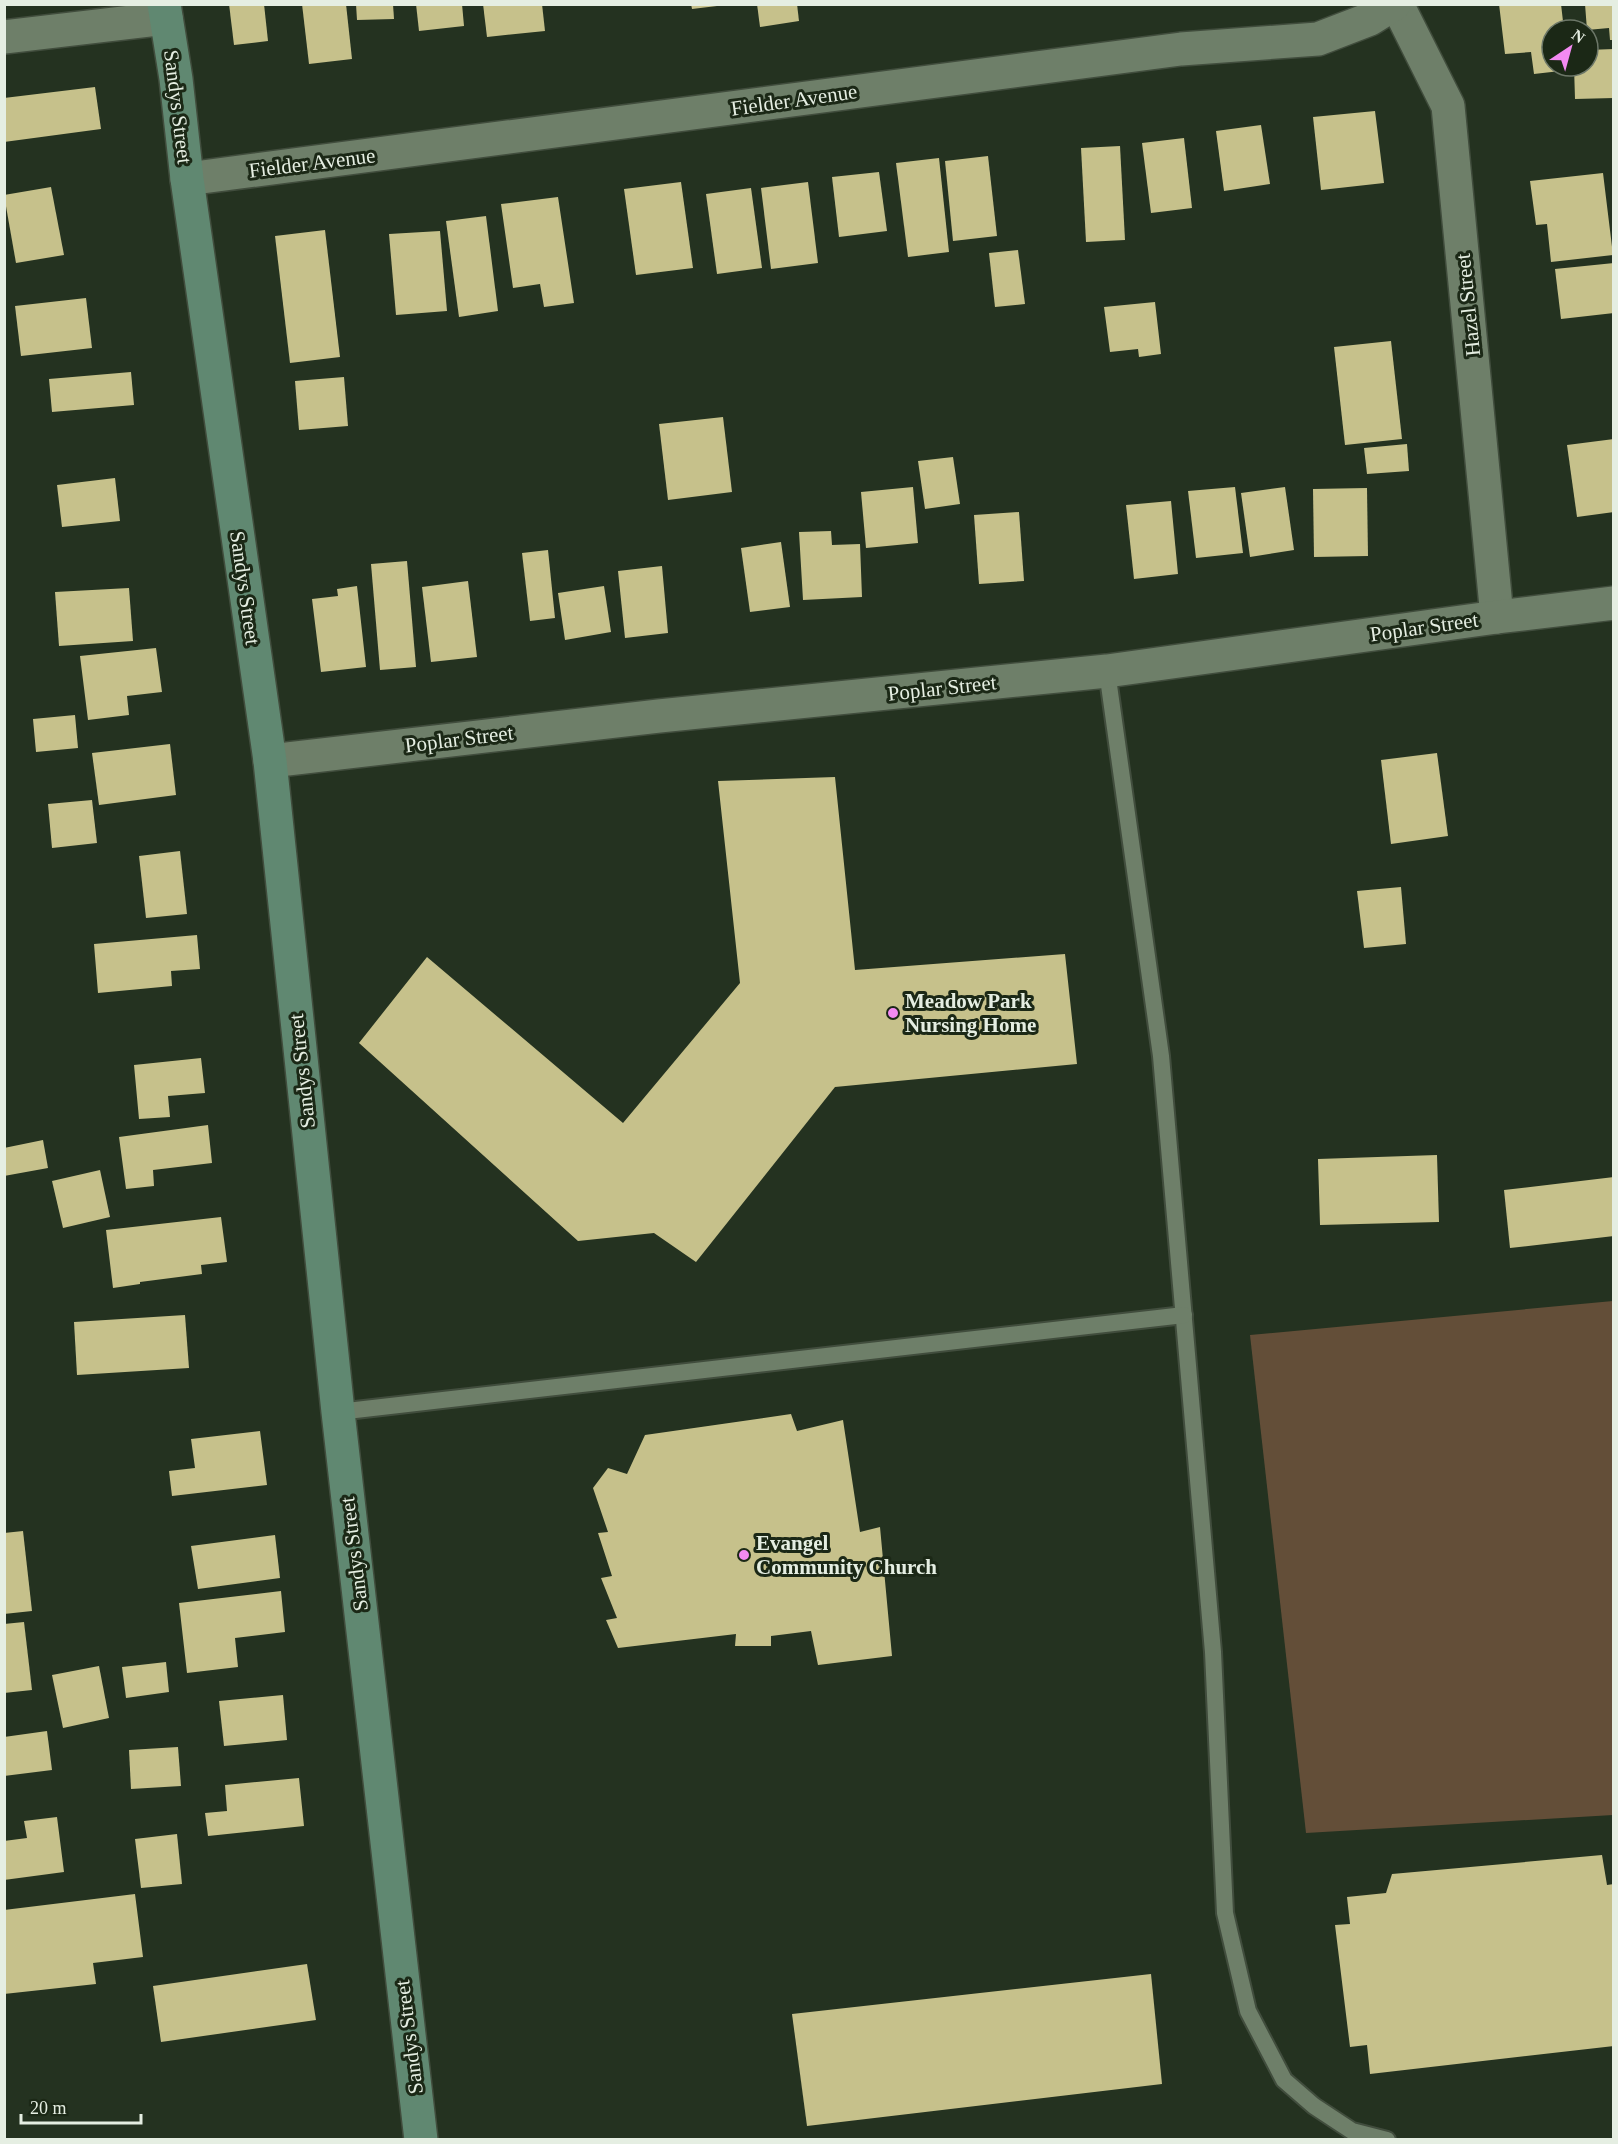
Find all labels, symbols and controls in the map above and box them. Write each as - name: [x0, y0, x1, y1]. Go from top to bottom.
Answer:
- north arrow: [1540, 18, 1600, 78]
- text: N: [1569, 26, 1589, 47]
- street label: Sandys Street: [159, 49, 197, 166]
- street label: Fielder Avenue: [729, 79, 859, 121]
- street label: Fielder Avenue: [247, 143, 377, 183]
- street label: Hazel Street: [1451, 252, 1485, 358]
- street label: Sandys Street: [225, 529, 265, 647]
- street label: Poplar Street: [1368, 608, 1480, 646]
- street label: Poplar Street: [887, 670, 998, 706]
- street label: Poplar Street: [403, 720, 515, 758]
- place label: Meadow Park Nursing Home: [905, 989, 1036, 1037]
- marker: Meadow Park Nursing Home: [886, 1006, 900, 1020]
- street label: Sandys Street: [284, 1012, 320, 1129]
- street label: Sandys Street: [335, 1495, 373, 1612]
- place label: Evangel Community Church: [756, 1531, 937, 1579]
- marker: Evangel Community Church: [737, 1548, 751, 1562]
- street label: Sandys Street: [390, 1978, 428, 2095]
- scale bar: [21, 2087, 141, 2125]
- text: 20 m: [30, 2098, 67, 2118]

